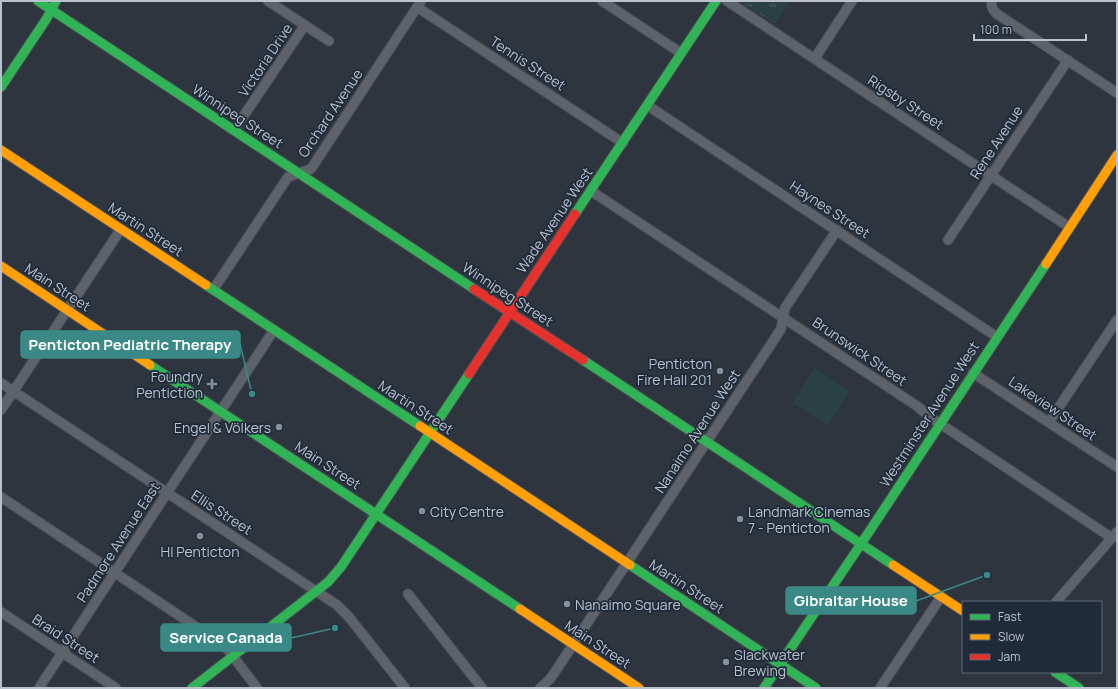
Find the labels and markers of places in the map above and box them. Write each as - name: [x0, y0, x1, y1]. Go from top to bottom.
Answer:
- callout: Penticton Pediatric Therapy: [21, 331, 240, 358]
- place label: Penticton Fire Hall 201: [637, 354, 712, 389]
- marker: Penticton Fire Hall 201: [715, 366, 725, 376]
- place label: Foundry Pentiction: [136, 367, 204, 402]
- marker: Foundry Pentiction: [206, 378, 218, 390]
- place label: Engel & Völkers: [174, 418, 271, 437]
- marker: Engel & Völkers: [274, 422, 284, 432]
- place label: City Centre: [430, 502, 504, 521]
- place label: Landmark Cinemas 7 - Penticton: [748, 502, 870, 537]
- marker: City Centre: [417, 506, 427, 516]
- marker: Landmark Cinemas 7 - Penticton: [735, 514, 745, 524]
- marker: HI Penticton: [195, 531, 205, 541]
- place label: HI Penticton: [161, 542, 239, 561]
- callout: Gibraltar House: [786, 587, 916, 614]
- place label: Nanaimo Square: [575, 595, 681, 614]
- marker: Nanaimo Square: [562, 599, 572, 609]
- callout: Service Canada: [161, 624, 291, 651]
- place label: Slackwater Brewing: [734, 645, 805, 680]
- marker: Slackwater Brewing: [721, 657, 731, 667]

